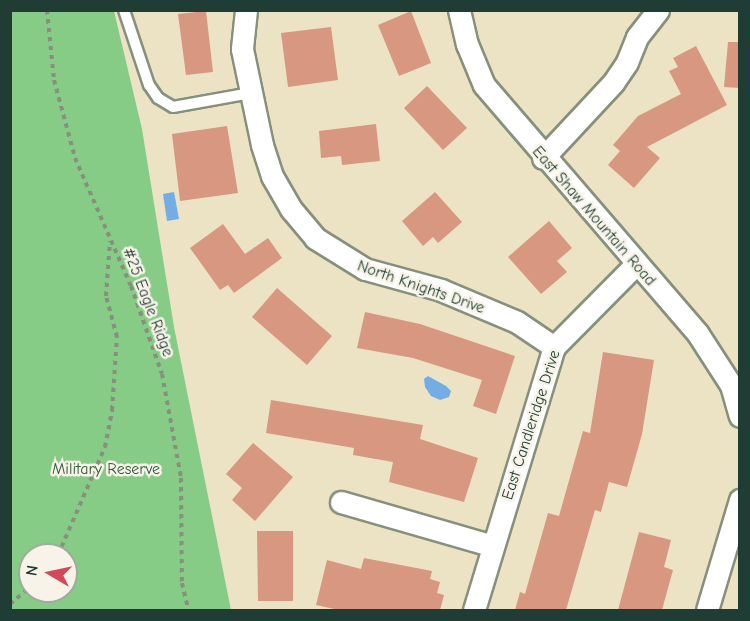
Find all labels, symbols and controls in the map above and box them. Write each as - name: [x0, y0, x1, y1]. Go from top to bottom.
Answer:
- street label: East Shaw Mountain Road: [528, 142, 660, 290]
- street label: #25 Eagle Ridge: [118, 245, 178, 359]
- street label: North Knights Drive: [355, 256, 487, 318]
- street label: East Candleridge Drive: [498, 348, 564, 502]
- park label: Military Reserve: [52, 459, 160, 479]
- north arrow: [18, 543, 78, 603]
- text: N: [22, 564, 42, 577]

